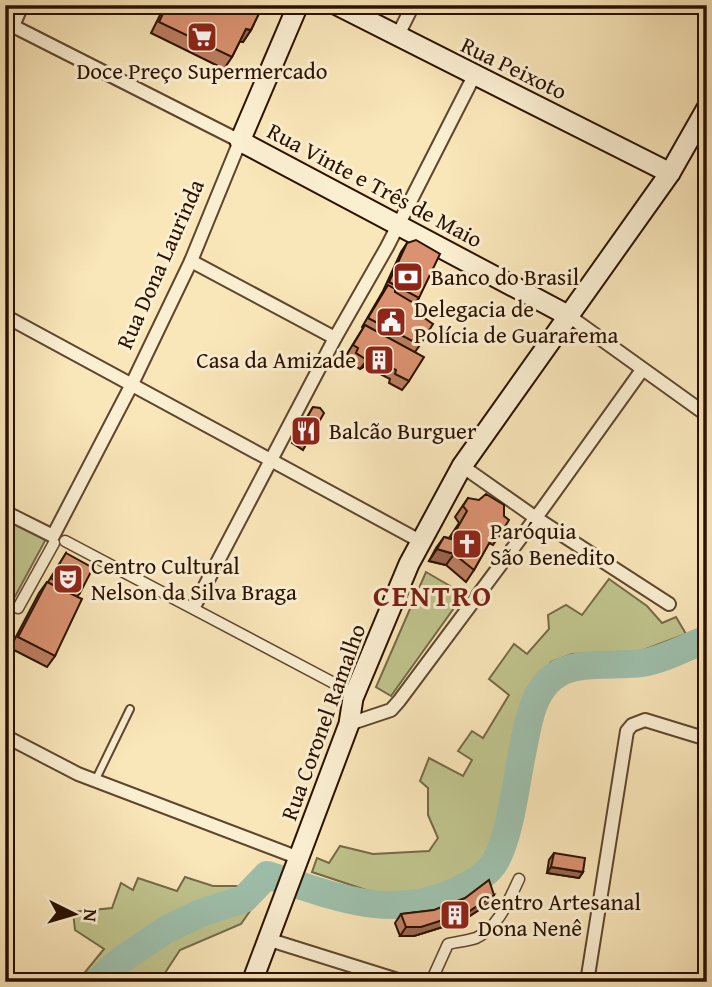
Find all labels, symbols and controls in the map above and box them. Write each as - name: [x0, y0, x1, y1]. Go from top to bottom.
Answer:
- supermarket icon: Doce Preço Supermercado: [185, 20, 219, 54]
- street label: Rua Peixoto: [456, 28, 573, 107]
- place label: Doce Preço Supermercado: [76, 54, 328, 87]
- street label: Rua Vinte e Três de Maio: [262, 114, 489, 255]
- street label: Rua Dona Laurinda: [107, 174, 212, 354]
- bank icon: Banco do Brasil: [391, 260, 425, 294]
- place label: Banco do Brasil: [431, 260, 579, 293]
- place label: Delegacia de Polícia de Guararema: [414, 292, 618, 351]
- public building icon: Delegacia de Polícia de Guararema: [374, 305, 408, 339]
- place label: Casa da Amizade: [196, 343, 356, 376]
- building icon: Casa da Amizade: [362, 343, 396, 377]
- restaurant icon: Balcão Burguer: [289, 414, 323, 448]
- place label: Balcão Burguer: [329, 414, 477, 447]
- place label: Paróquia São Benedito: [490, 514, 615, 573]
- church icon: Paróquia São Benedito: [450, 527, 484, 561]
- place label: Centro Cultural Nelson da Silva Braga: [91, 549, 297, 608]
- theatre icon: Centro Cultural Nelson da Silva Braga: [51, 562, 85, 596]
- district label: CENTRO: [373, 573, 493, 617]
- street label: Rua Coronel Ramalho: [272, 619, 373, 825]
- north arrow: [38, 878, 108, 948]
- place label: Centro Artesanal Dona Nenê: [478, 885, 641, 944]
- building icon: Centro Artesanal Dona Nenê: [438, 898, 472, 932]
- text: N: [76, 908, 105, 923]

